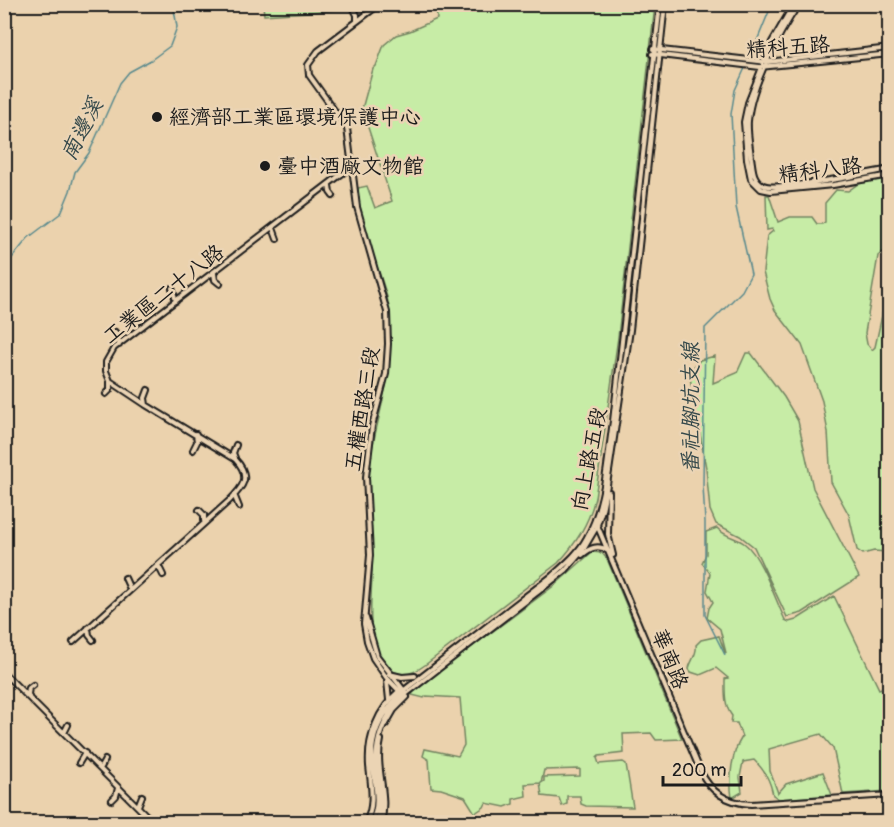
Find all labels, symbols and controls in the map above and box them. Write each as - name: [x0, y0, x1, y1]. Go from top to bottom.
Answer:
- street label: 精科五路: [745, 31, 831, 64]
- water label: 南邊溪: [54, 93, 110, 165]
- place label: 經濟部工業區環境保護中心: [169, 104, 421, 131]
- marker: 經濟部工業區環境保護中心: [150, 110, 164, 124]
- street label: 精科八路: [777, 152, 863, 189]
- place label: 臺中酒廠文物館: [277, 153, 424, 180]
- marker: 臺中酒廠文物館: [258, 159, 272, 173]
- street label: 工業區二十八路: [97, 239, 230, 350]
- water label: 番社腳坑支線: [677, 341, 705, 474]
- street label: 五權西路三段: [339, 345, 386, 473]
- street label: 向上路五段: [566, 405, 613, 513]
- street label: 華南路: [645, 625, 694, 693]
- scale bar: [663, 749, 741, 787]
- text: 200 m: [672, 759, 727, 782]

